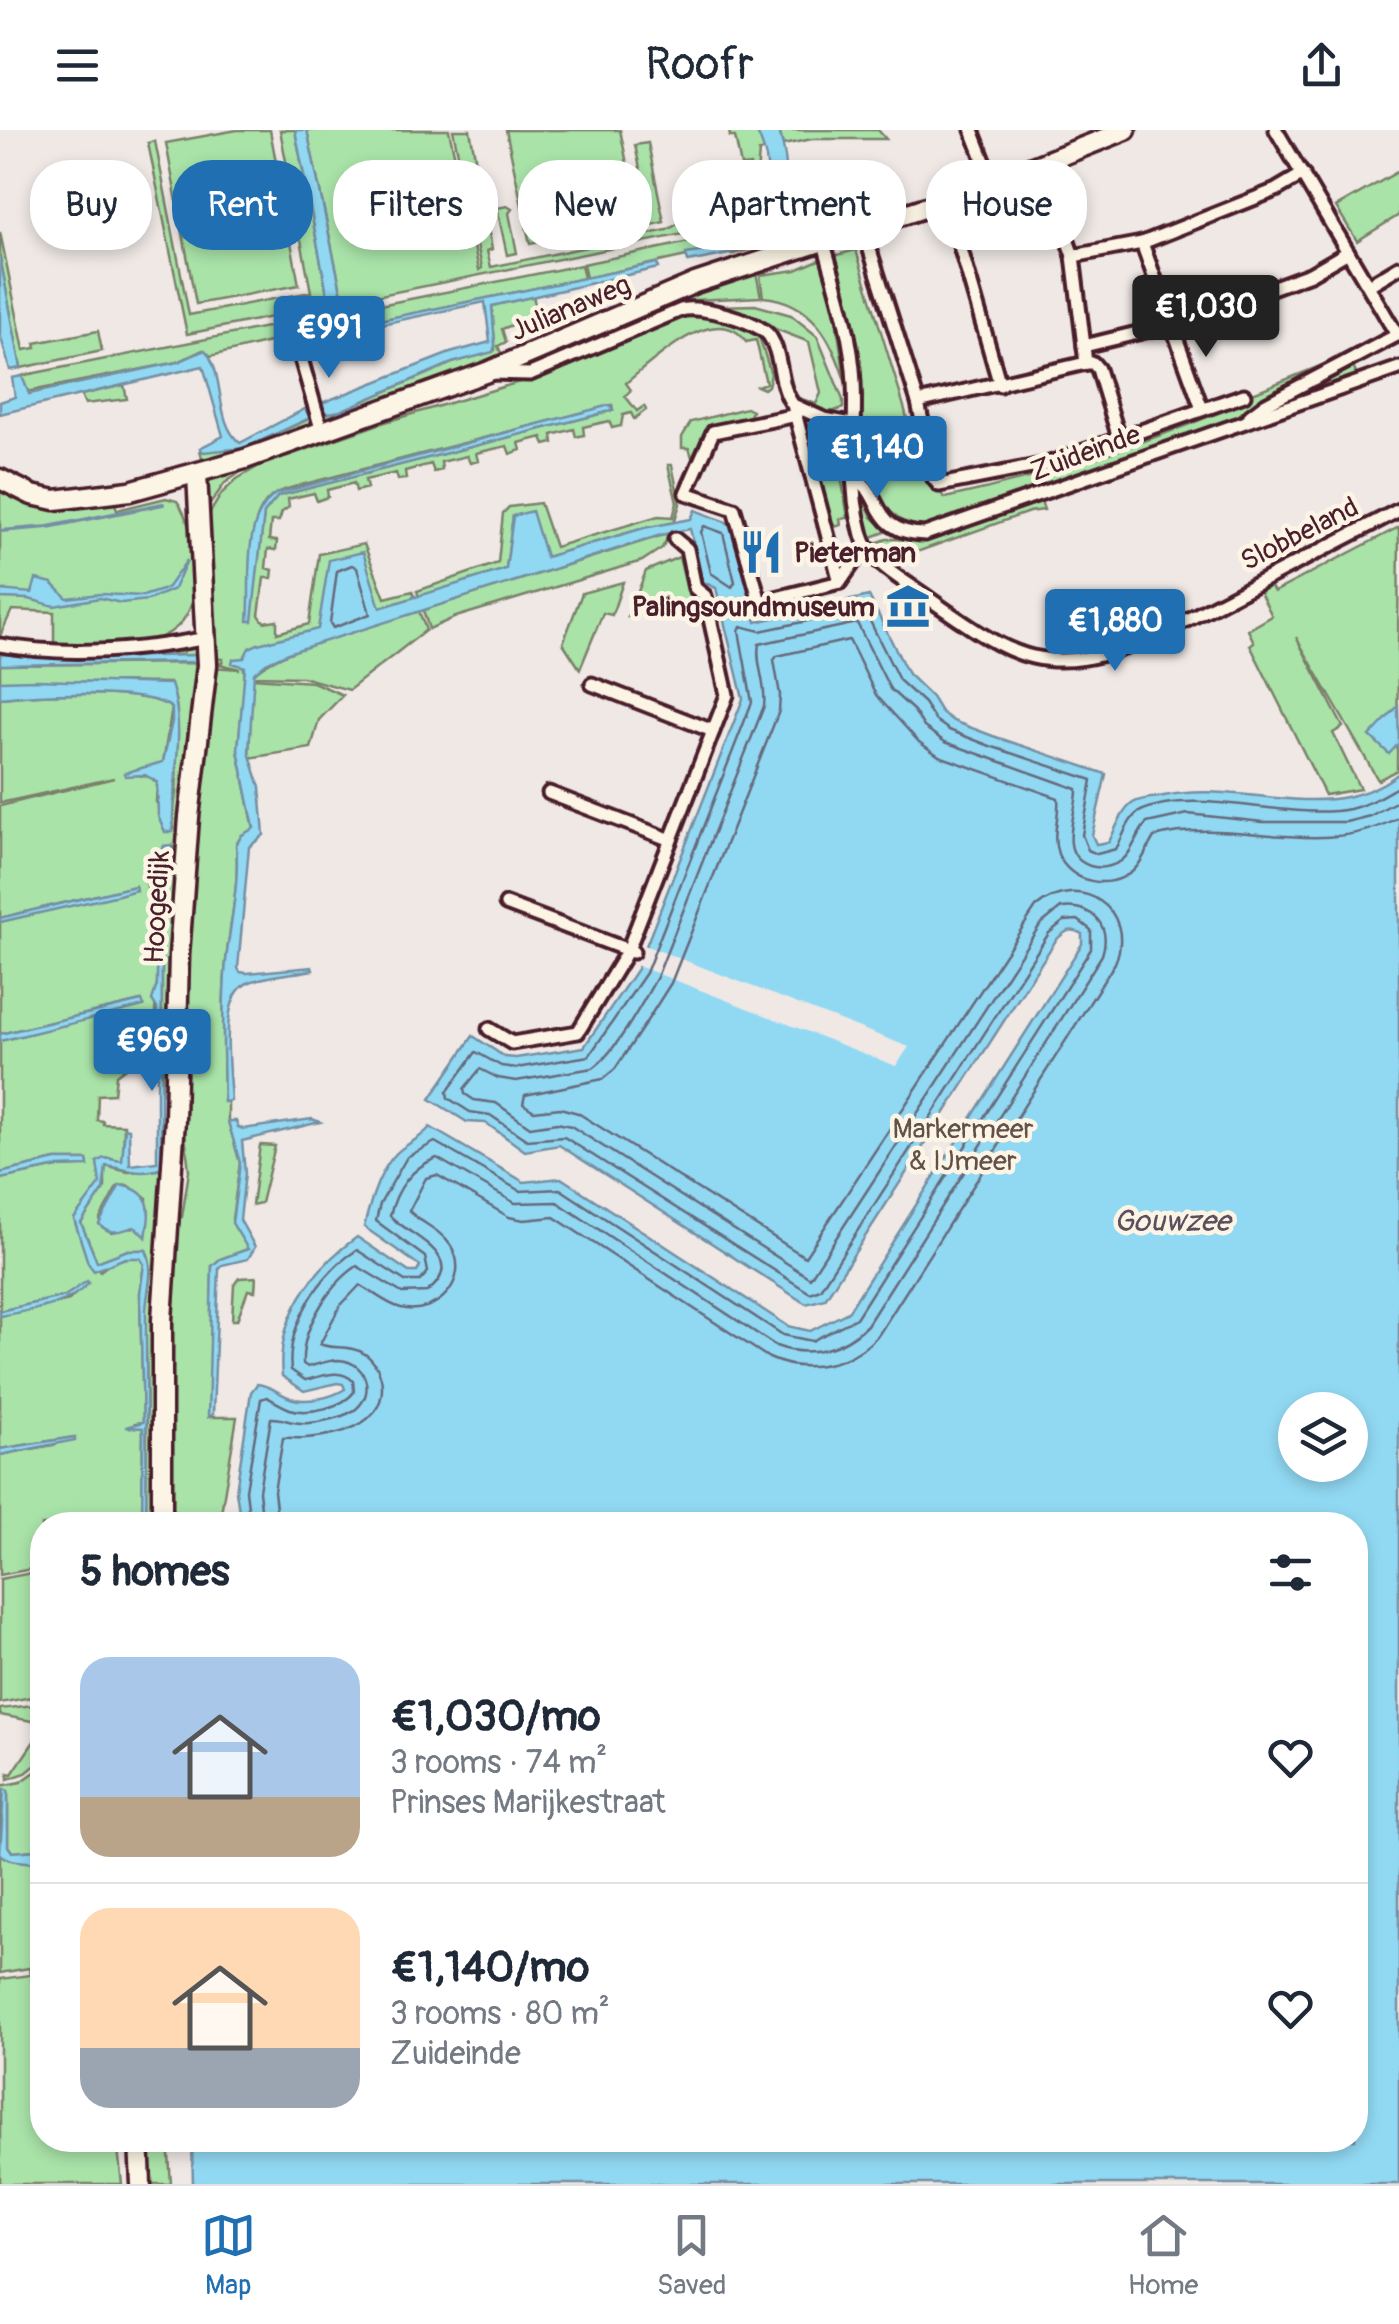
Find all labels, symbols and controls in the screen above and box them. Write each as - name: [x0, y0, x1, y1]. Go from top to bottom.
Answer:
- text: Roofr: [645, 37, 754, 93]
- icon: menu: [50, 38, 105, 93]
- icon: share: [1294, 38, 1349, 93]
- chip: Buy: [30, 160, 152, 250]
- chip: Rent: [172, 160, 313, 250]
- chip: Filters: [333, 160, 498, 250]
- chip: New: [518, 160, 652, 250]
- chip: Apartment: [672, 160, 906, 250]
- chip: House: [926, 160, 1087, 250]
- street label: Julianaweg: [505, 267, 636, 349]
- pin: €1,030: [1125, 275, 1287, 360]
- text: €1,030: [1154, 287, 1258, 327]
- pin: €991: [270, 296, 388, 381]
- text: €991: [296, 308, 362, 348]
- pin: €1,140: [796, 416, 958, 501]
- street label: Zuideinde: [1026, 417, 1145, 489]
- text: €1,140: [830, 428, 924, 468]
- street label: Slobbeland: [1235, 490, 1365, 579]
- restaurant icon: Pieterman: [737, 528, 785, 576]
- place label: Pieterman: [794, 536, 916, 571]
- museum icon: Palingsoundmuseum: [884, 582, 932, 630]
- pin: €1,880: [1034, 589, 1196, 674]
- place label: Palingsoundmuseum: [632, 590, 875, 625]
- text: €1,880: [1067, 601, 1163, 641]
- street label: Hoogedijk: [137, 849, 178, 965]
- pin: €969: [93, 1009, 211, 1094]
- text: €969: [116, 1021, 188, 1061]
- park label: Markermeer & IJmeer: [892, 1112, 1034, 1179]
- water label: Gouwzee: [1114, 1203, 1233, 1240]
- map controls: [1278, 1392, 1368, 1482]
- button: layers: [1278, 1392, 1368, 1482]
- icon: filters: [1263, 1545, 1318, 1600]
- text: 5 homes: [80, 1546, 230, 1598]
- text: €1,030/mo: [390, 1691, 601, 1743]
- icon: home: [160, 1697, 280, 1817]
- icon: heart: [1263, 1730, 1318, 1785]
- text: 3 rooms · 74 m²: [390, 1743, 607, 1783]
- text: Prinses Marijkestraat: [390, 1783, 666, 1823]
- text: €1,140/mo: [390, 1942, 589, 1994]
- icon: home: [160, 1948, 280, 2068]
- icon: heart: [1263, 1981, 1318, 2036]
- text: 3 rooms · 80 m²: [390, 1994, 610, 2034]
- text: Zuideinde: [390, 2034, 521, 2074]
- tab: Map: [201, 2208, 256, 2303]
- tab: Saved: [657, 2208, 726, 2303]
- tab: Home: [1128, 2208, 1198, 2303]

